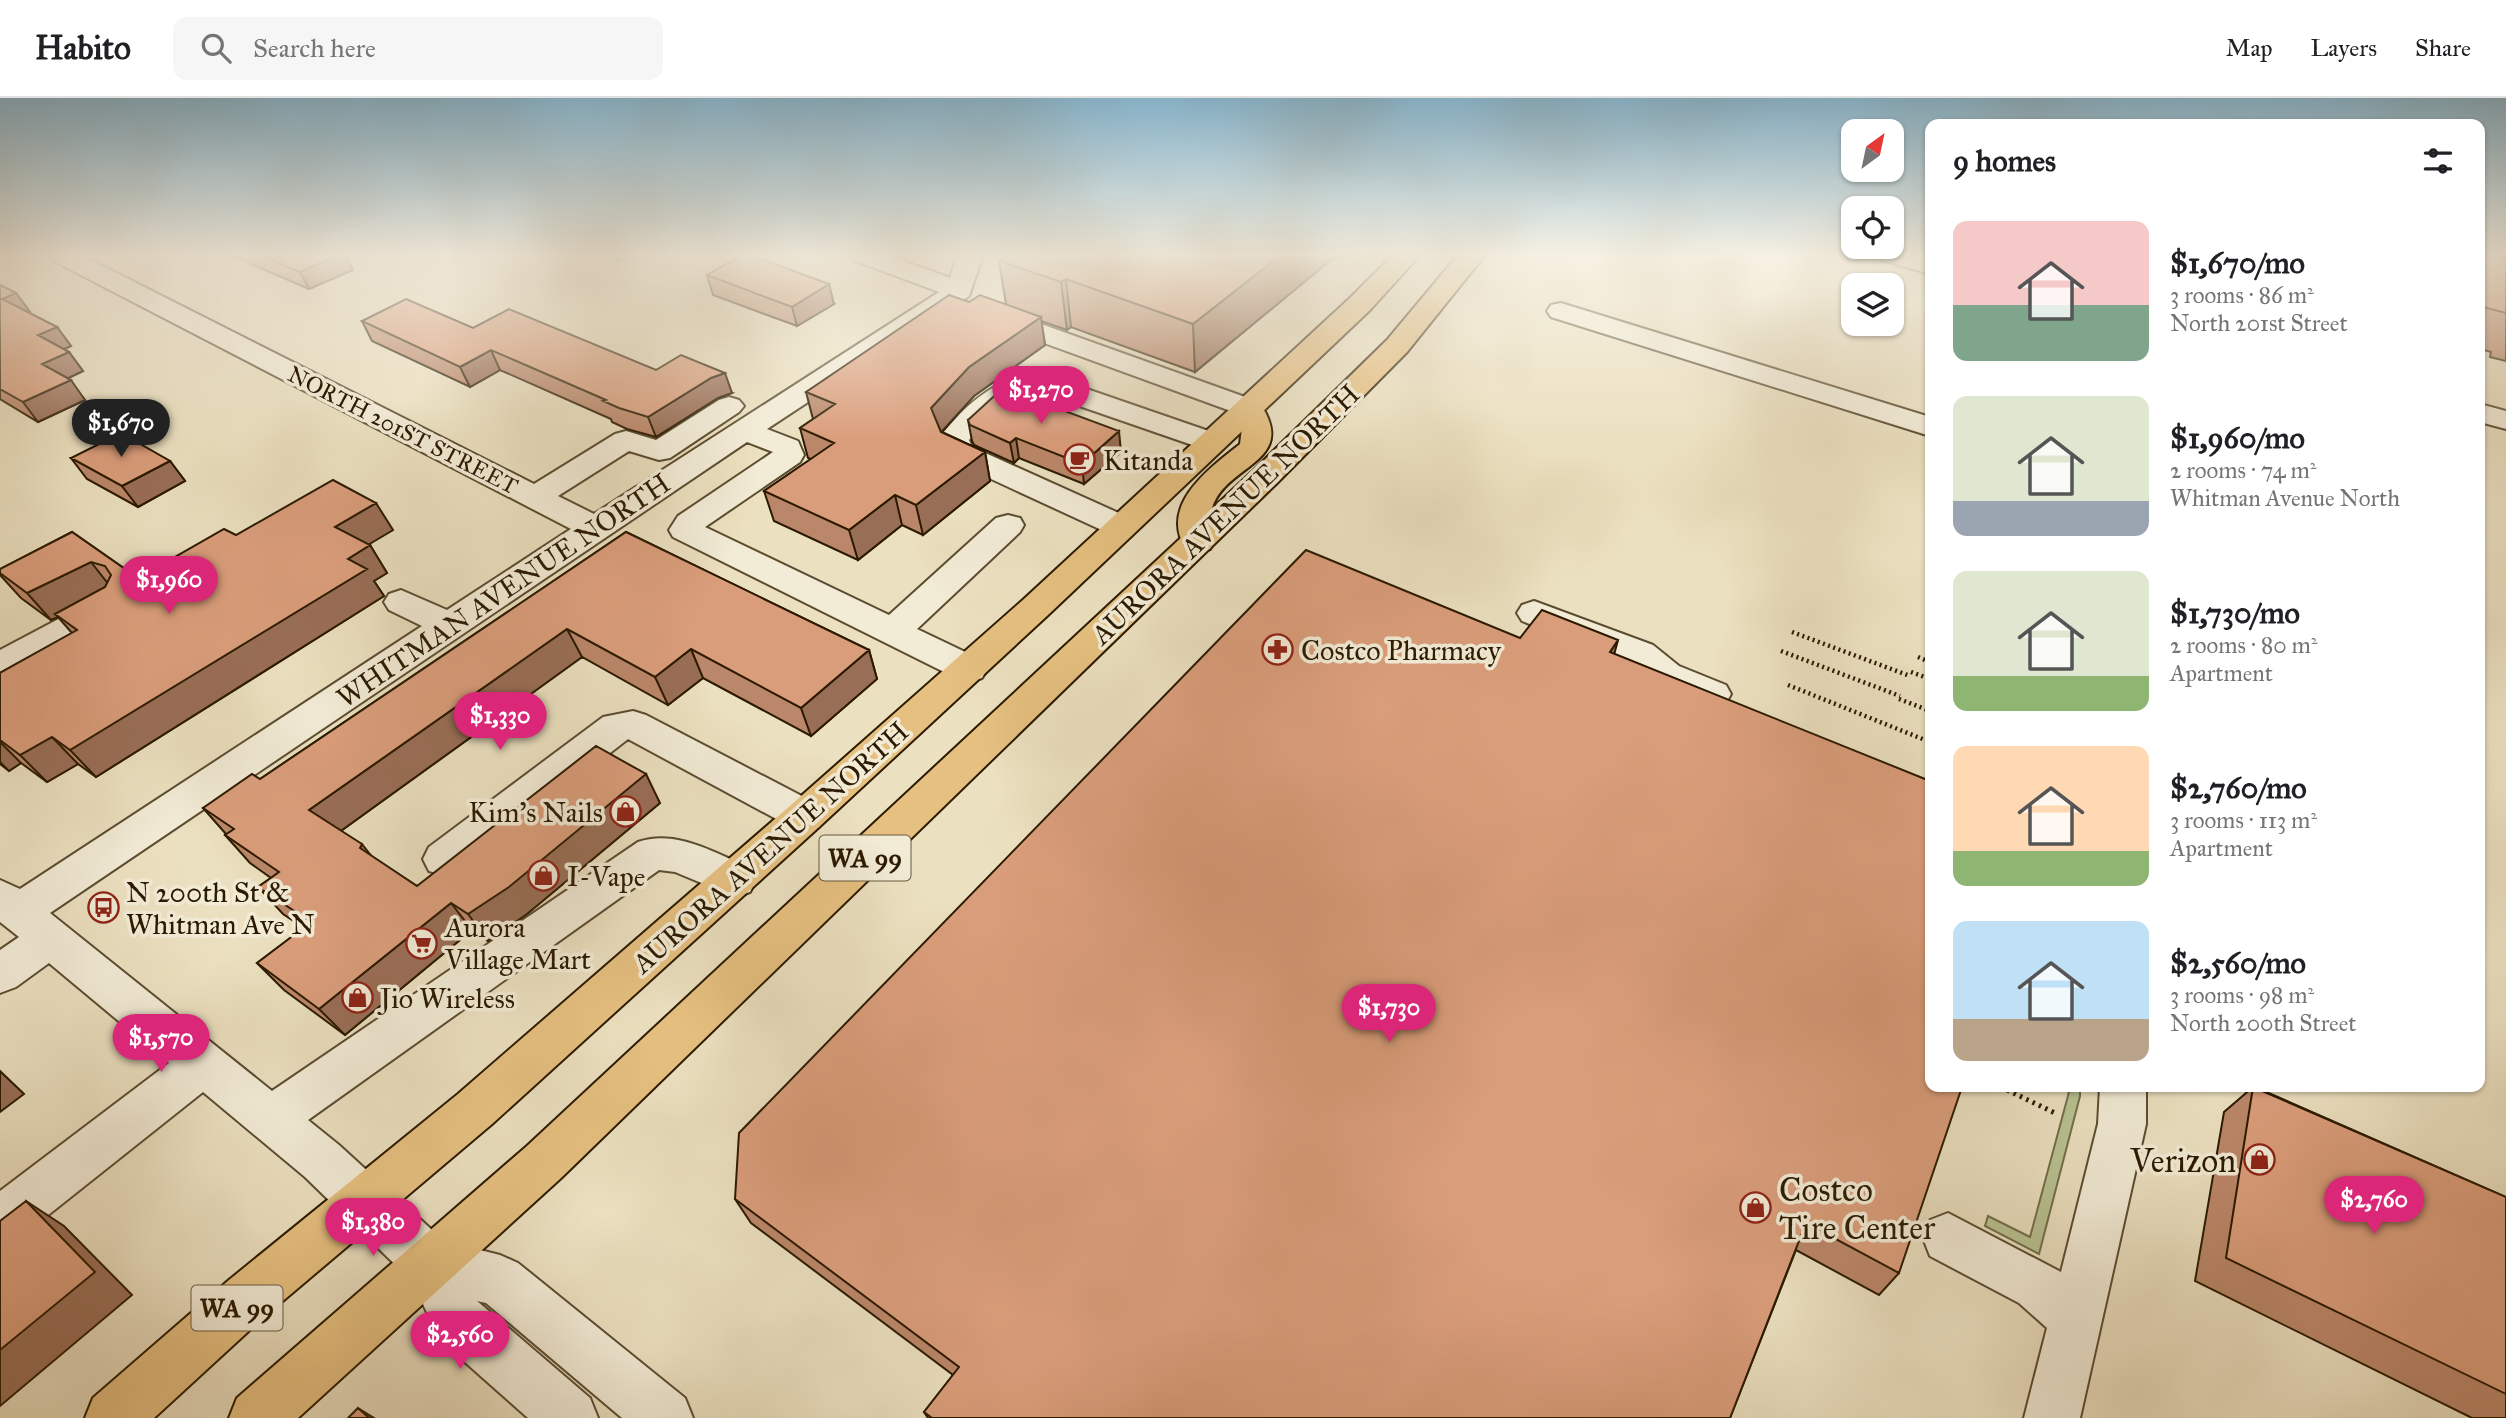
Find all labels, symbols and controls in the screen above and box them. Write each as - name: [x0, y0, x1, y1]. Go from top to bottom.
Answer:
- search box: [173, 17, 663, 80]
- text: Habito: [35, 28, 131, 68]
- icon: search: [197, 29, 235, 67]
- text: Search here: [253, 32, 376, 64]
- text: Map: [2226, 33, 2273, 63]
- text: Layers: [2311, 33, 2377, 63]
- text: Share: [2415, 33, 2471, 63]
- north arrow: [1841, 119, 1904, 182]
- map controls: [1841, 119, 1904, 336]
- icon: filters: [2419, 142, 2457, 180]
- text: 9 homes: [1953, 143, 2056, 179]
- button: locate: [1841, 196, 1904, 259]
- text: $1,670/mo: [2170, 245, 2305, 281]
- icon: home: [2009, 249, 2093, 333]
- button: layers: [1841, 273, 1904, 336]
- text: 3 rooms · 86 m²: [2170, 281, 2314, 309]
- text: North 201st Street: [2170, 309, 2348, 337]
- street label: NORTH 201ST STREET: [283, 360, 523, 500]
- pin: $1,270: [984, 366, 1098, 426]
- text: $1,270: [1008, 375, 1074, 403]
- street label: AURORA AVENUE NORTH: [1083, 377, 1367, 653]
- pin: $1,670: [64, 400, 178, 459]
- text: $1,670: [88, 408, 154, 436]
- text: $1,960/mo: [2170, 420, 2305, 456]
- icon: home: [2009, 424, 2093, 508]
- cafe icon: Kitanda: [1063, 443, 1097, 477]
- place label: Kitanda: [1103, 443, 1193, 478]
- text: 2 rooms · 74 m²: [2170, 456, 2316, 484]
- street label: WHITMAN AVENUE NORTH: [330, 465, 677, 715]
- text: Whitman Avenue North: [2170, 484, 2400, 512]
- pin: $1,960: [112, 556, 226, 616]
- text: $1,960: [136, 565, 202, 593]
- text: $1,730/mo: [2170, 595, 2300, 631]
- icon: home: [2009, 599, 2093, 683]
- text: 2 rooms · 80 m²: [2170, 631, 2317, 659]
- pharmacy icon: Costco Pharmacy: [1261, 633, 1295, 667]
- place label: Costco Pharmacy: [1301, 633, 1502, 668]
- text: Apartment: [2170, 659, 2273, 687]
- pin: $1,330: [443, 692, 557, 752]
- text: $1,330: [470, 701, 530, 729]
- street label: AURORA AVENUE NORTH: [624, 714, 916, 981]
- text: $2,760/mo: [2170, 770, 2307, 806]
- icon: home: [2009, 774, 2093, 858]
- place label: Kim’s Nails: [468, 795, 603, 830]
- shop icon: Kim’s Nails: [609, 795, 643, 829]
- text: 3 rooms · 113 m²: [2170, 806, 2317, 834]
- text: Apartment: [2170, 834, 2273, 862]
- road number: WA 99: [820, 836, 910, 880]
- shop icon: I-Vape: [527, 859, 561, 893]
- place label: I-Vape: [567, 859, 645, 894]
- place label: N 200th St & Whitman Ave N: [126, 875, 315, 942]
- bus stop icon: N 200th St & Whitman Ave N: [86, 891, 120, 925]
- place label: Aurora Village Mart: [444, 910, 591, 977]
- supermarket icon: Aurora Village Mart: [405, 926, 439, 960]
- text: $2,560/mo: [2170, 945, 2306, 981]
- icon: home: [2009, 949, 2093, 1033]
- shop icon: Jio Wireless: [340, 981, 374, 1015]
- place label: Jio Wireless: [377, 981, 515, 1016]
- text: 3 rooms · 98 m²: [2170, 981, 2314, 1009]
- pin: $1,730: [1332, 984, 1446, 1044]
- text: $1,730: [1358, 993, 1420, 1021]
- text: North 200th Street: [2170, 1009, 2356, 1037]
- pin: $1,570: [104, 1014, 218, 1074]
- text: $1,570: [129, 1023, 193, 1051]
- place label: Verizon: [2129, 1141, 2236, 1181]
- shop icon: Verizon: [2242, 1143, 2276, 1177]
- place label: Costco Tire Center: [1779, 1170, 1936, 1248]
- pin: $2,760: [2317, 1176, 2431, 1236]
- text: $2,760: [2340, 1185, 2408, 1213]
- shop icon: Costco Tire Center: [1739, 1191, 1773, 1225]
- pin: $1,380: [316, 1198, 430, 1258]
- text: $1,380: [341, 1207, 405, 1235]
- road number: WA 99: [191, 1286, 282, 1330]
- pin: $2,560: [403, 1312, 517, 1371]
- text: $2,560: [426, 1320, 494, 1348]

